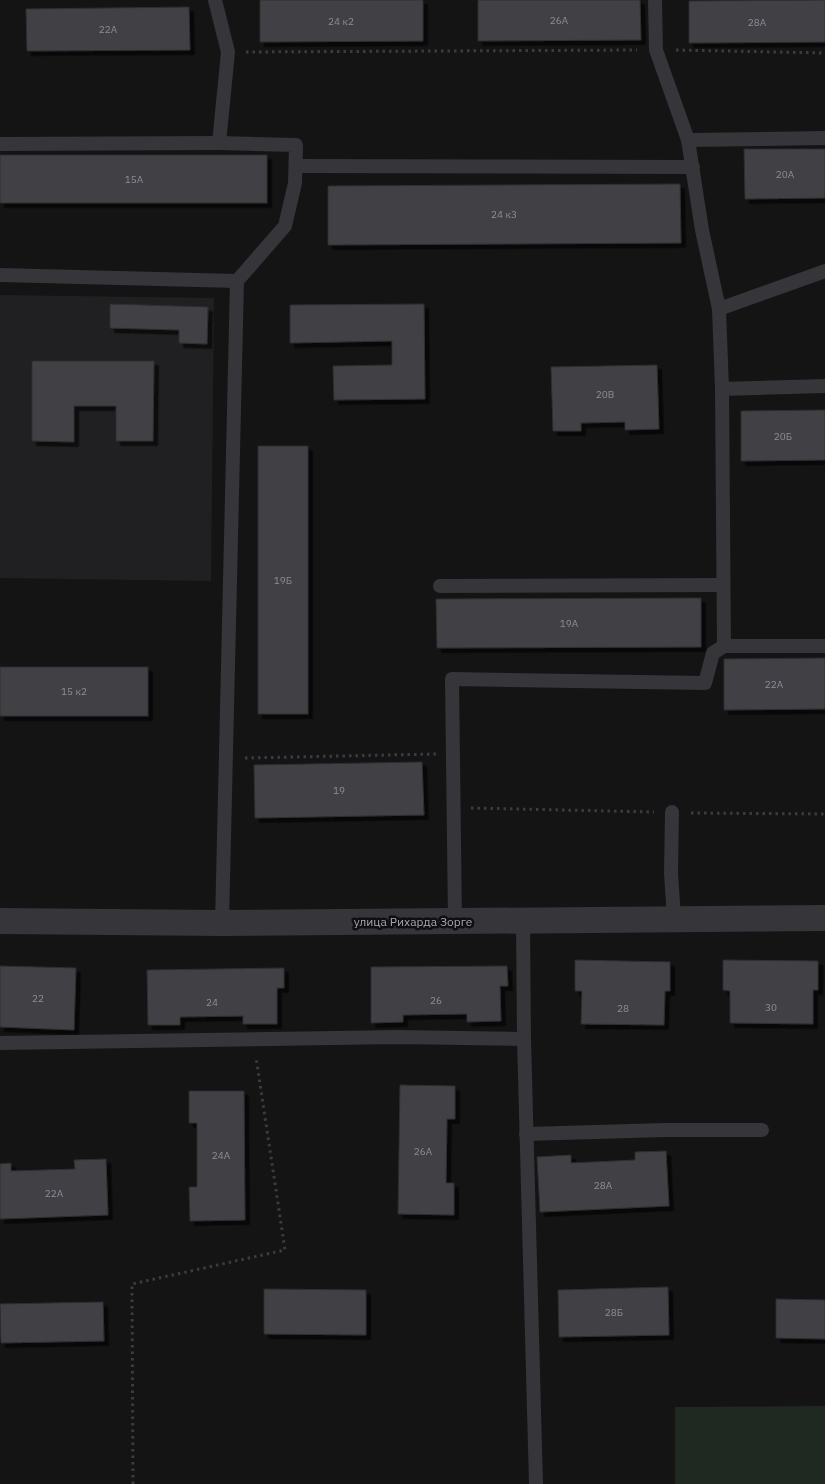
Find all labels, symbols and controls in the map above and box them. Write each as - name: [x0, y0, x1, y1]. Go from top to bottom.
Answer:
- house number: 26А: [550, 14, 569, 27]
- house number: 24 к2: [328, 15, 354, 28]
- house number: 28А: [748, 16, 767, 29]
- house number: 22А: [99, 23, 118, 36]
- house number: 20А: [776, 168, 795, 181]
- house number: 15А: [125, 173, 144, 186]
- house number: 24 к3: [491, 208, 517, 221]
- house number: 20В: [596, 388, 614, 401]
- house number: 20Б: [774, 430, 792, 443]
- house number: 19Б: [274, 574, 292, 587]
- house number: 19А: [560, 617, 579, 630]
- house number: 22А: [765, 678, 784, 691]
- house number: 15 к2: [61, 685, 87, 698]
- house number: 19: [333, 784, 345, 797]
- street label: улица Рихарда Зорге: [354, 914, 473, 929]
- house number: 22: [32, 992, 44, 1005]
- house number: 26: [430, 994, 442, 1007]
- house number: 24: [206, 996, 218, 1009]
- house number: 30: [765, 1001, 777, 1014]
- house number: 28: [617, 1002, 629, 1015]
- house number: 26А: [414, 1145, 433, 1158]
- house number: 24А: [212, 1149, 231, 1162]
- house number: 28А: [594, 1179, 613, 1192]
- house number: 22А: [45, 1187, 64, 1200]
- house number: 28Б: [605, 1306, 623, 1319]

